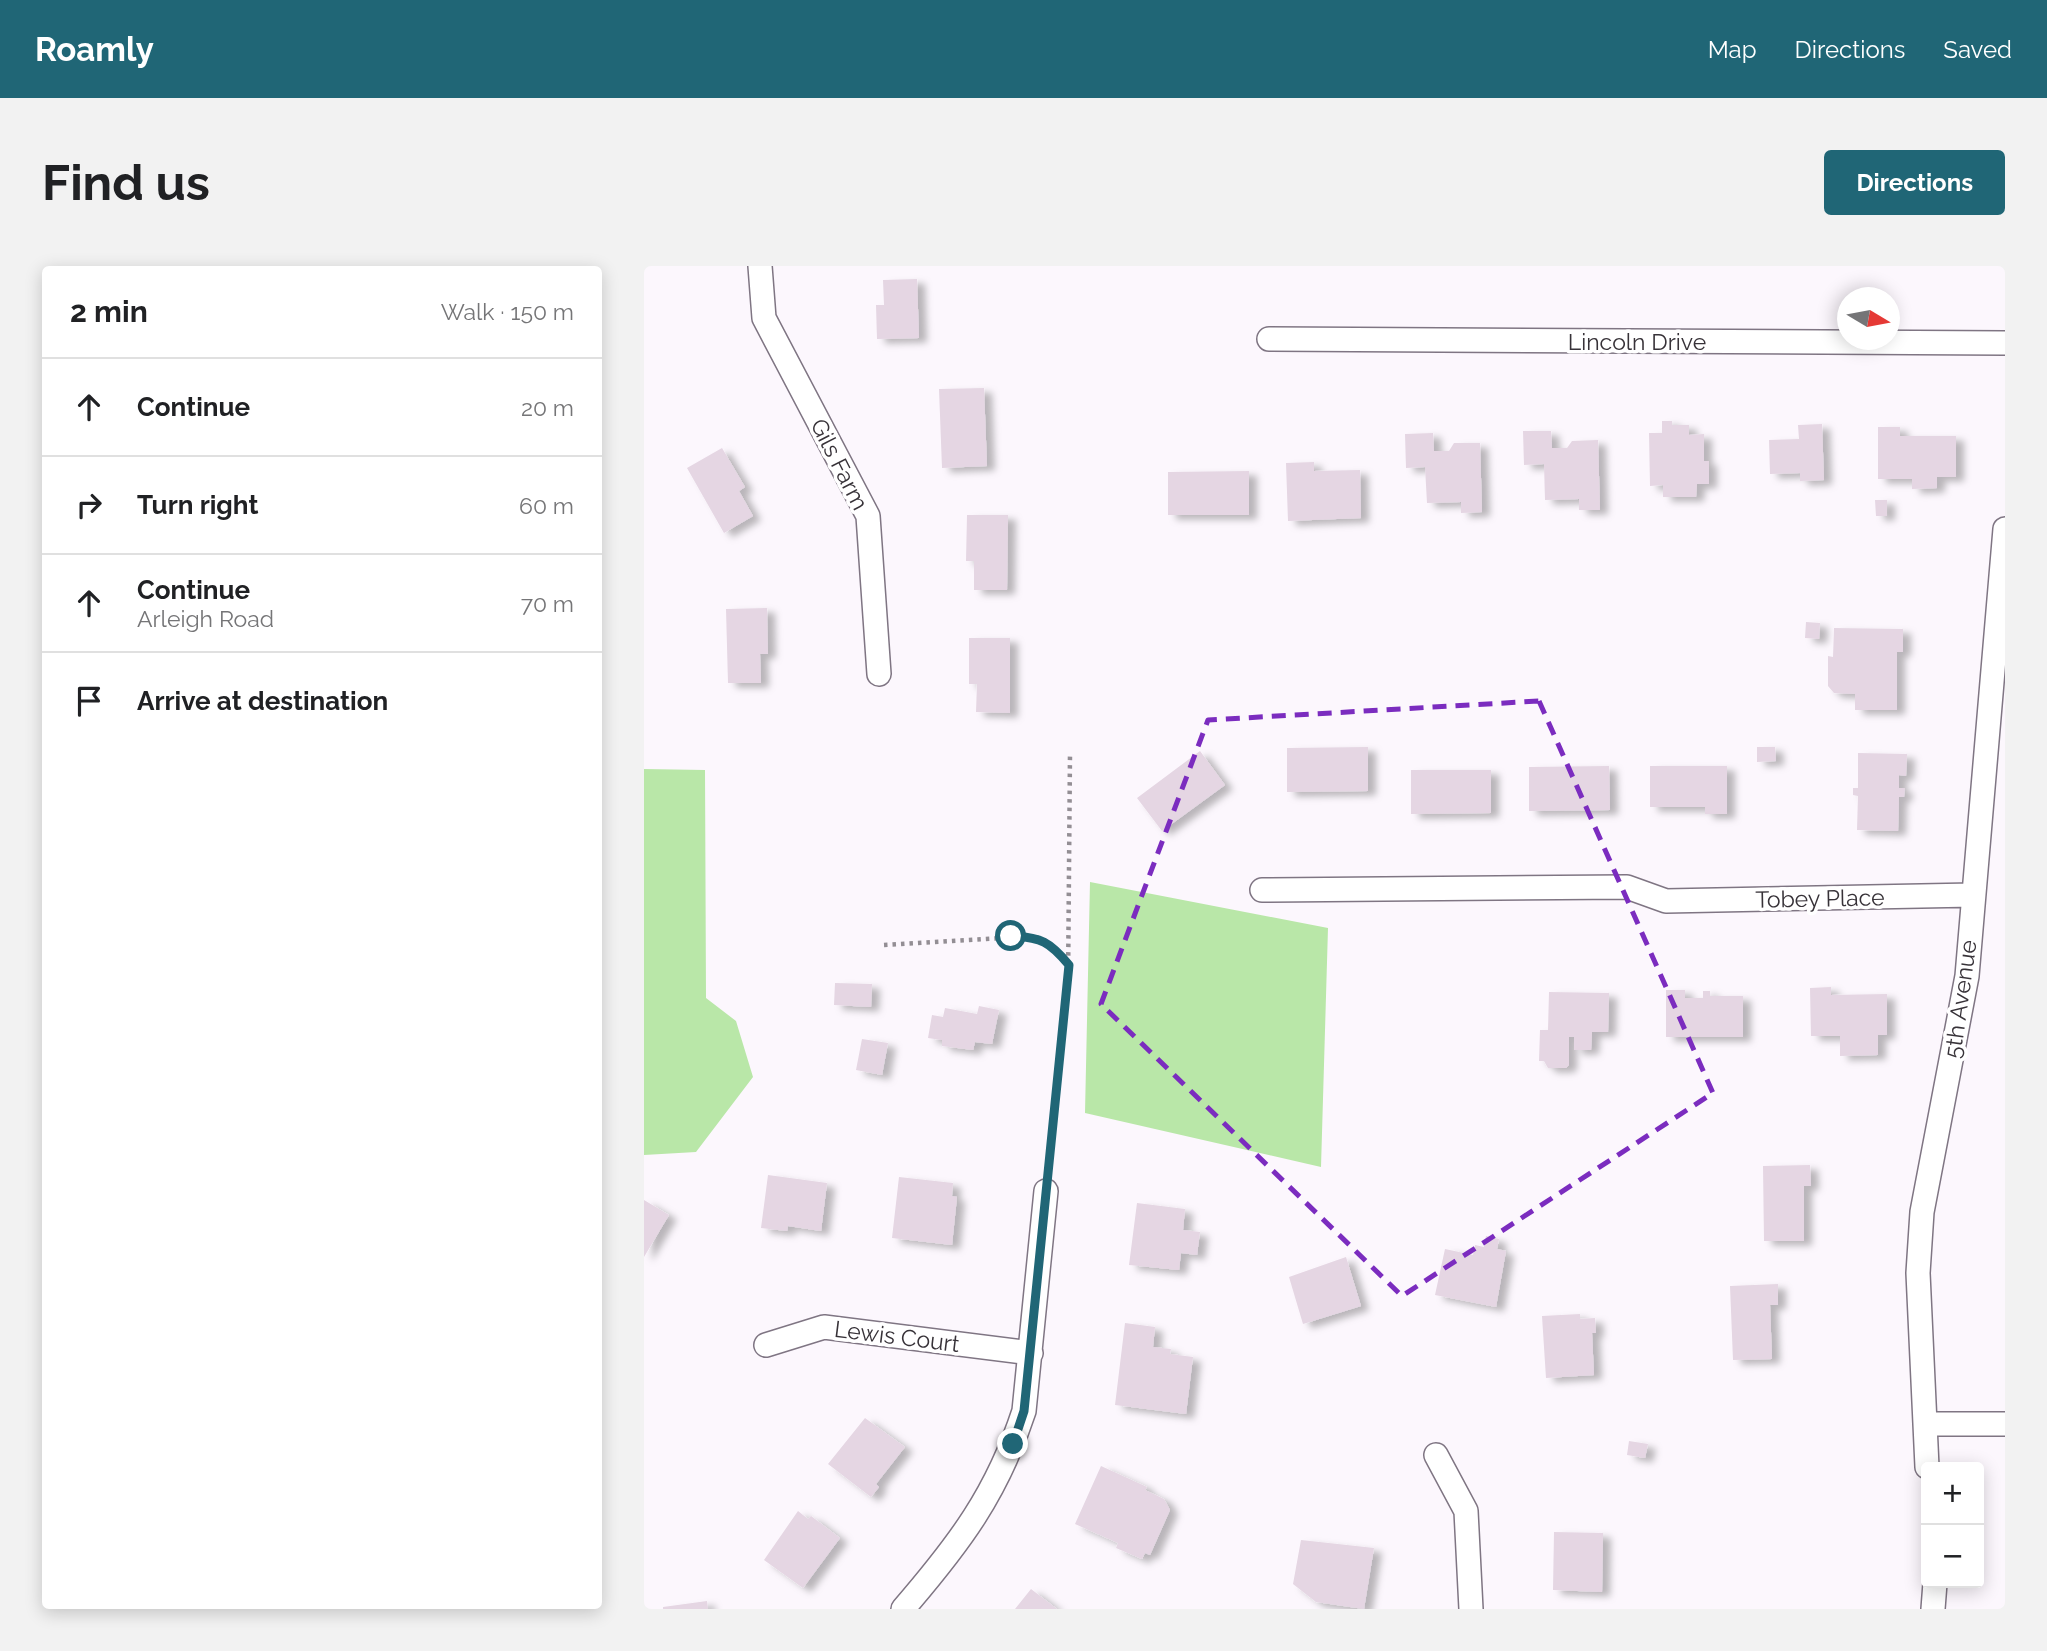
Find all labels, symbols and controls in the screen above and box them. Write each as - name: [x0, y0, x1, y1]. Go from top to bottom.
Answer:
- text: Roamly: [35, 30, 154, 69]
- text: Map: [1708, 35, 1757, 64]
- text: Directions: [1795, 35, 1905, 64]
- text: Saved: [1943, 35, 2012, 64]
- button: Directions: [1824, 150, 2005, 215]
- text: Find us: [42, 154, 210, 211]
- north arrow: [1837, 287, 1900, 350]
- text: 2 min: [70, 294, 148, 329]
- text: Walk · 150 m: [441, 298, 574, 325]
- street label: Lincoln Drive: [1568, 328, 1706, 355]
- icon: ahead: [70, 388, 108, 426]
- text: Continue: [137, 392, 250, 422]
- text: 20 m: [521, 394, 574, 421]
- street label: Gils Farm: [806, 414, 874, 514]
- icon: right: [70, 486, 108, 524]
- text: Turn right: [137, 490, 258, 520]
- text: 60 m: [519, 492, 574, 519]
- text: Continue: [137, 575, 250, 605]
- icon: ahead: [70, 584, 108, 622]
- text: 70 m: [521, 590, 574, 617]
- text: Arleigh Road: [137, 605, 274, 632]
- icon: arrive: [70, 682, 108, 720]
- text: Arrive at destination: [137, 686, 388, 716]
- street label: Tobey Place: [1755, 883, 1885, 913]
- route start: [995, 920, 1026, 951]
- street label: 5th Avenue: [1938, 938, 1982, 1060]
- street label: Lewis Court: [833, 1315, 961, 1357]
- route end: [997, 1428, 1028, 1459]
- map controls: [1921, 1462, 1984, 1588]
- button: +: [1921, 1462, 1984, 1525]
- button: −: [1921, 1525, 1984, 1588]

